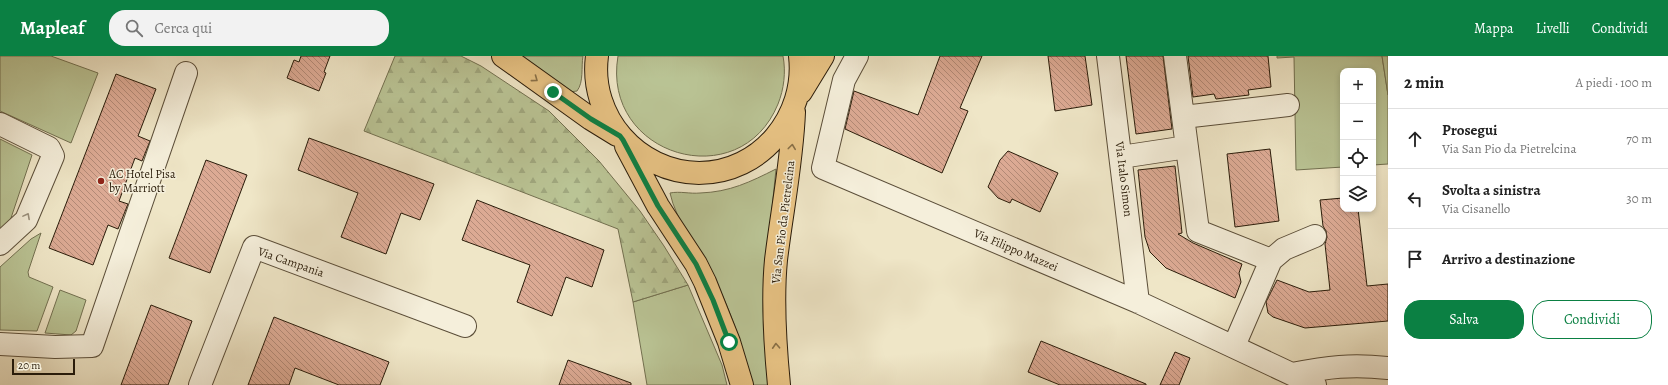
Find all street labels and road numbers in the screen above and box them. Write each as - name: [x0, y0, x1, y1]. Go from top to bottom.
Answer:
- street label: Via Italo Simon: [1111, 140, 1137, 218]
- street label: Via San Pio da Pietrelcina: [767, 159, 799, 286]
- street label: Via Filippo Mazzei: [970, 225, 1061, 275]
- street label: Via Campania: [255, 243, 326, 281]

